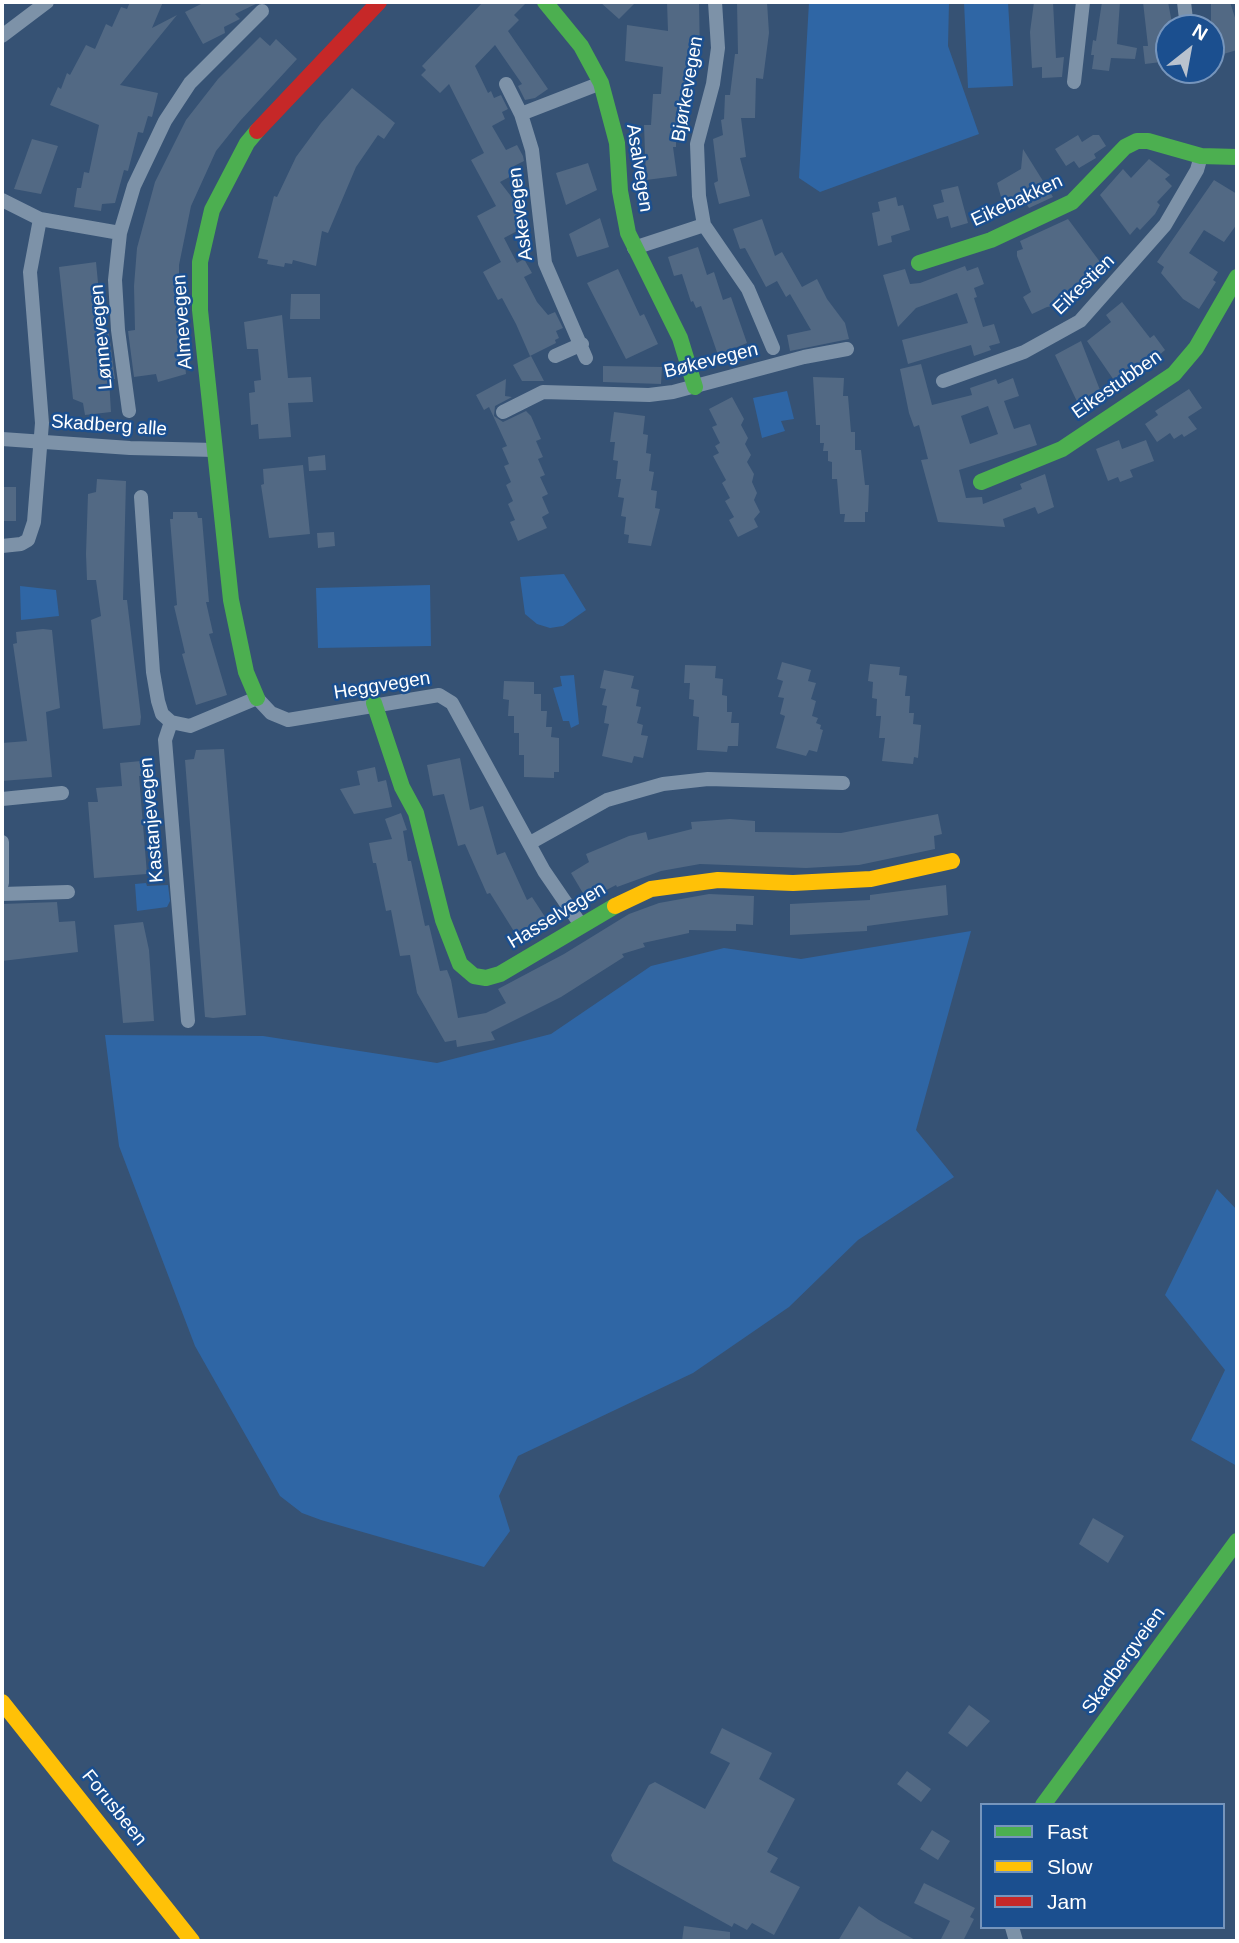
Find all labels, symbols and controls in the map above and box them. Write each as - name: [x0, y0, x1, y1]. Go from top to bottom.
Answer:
- north arrow: [1155, 14, 1225, 84]
- text: N: [1189, 20, 1211, 45]
- street label: Bjørkevegen: [668, 34, 708, 144]
- street label: Asalvegen: [621, 122, 657, 214]
- street label: Askevegen: [504, 166, 538, 262]
- street label: Eikebakken: [968, 170, 1066, 232]
- street label: Eikestien: [1048, 250, 1120, 320]
- street label: Almevegen: [168, 274, 198, 370]
- street label: Lønnevegen: [86, 283, 118, 391]
- street label: Bøkevegen: [662, 338, 760, 384]
- street label: Eikestubben: [1068, 346, 1166, 424]
- street label: Skadberg alle: [50, 411, 168, 441]
- street label: Heggvegen: [332, 667, 432, 705]
- street label: Kastanjevegen: [135, 756, 169, 884]
- street label: Hasselvegen: [504, 878, 610, 954]
- street label: Skadbergveien: [1078, 1603, 1170, 1719]
- street label: Forusbeen: [77, 1766, 151, 1850]
- legend: [980, 1803, 1225, 1929]
- text: Fast: [1047, 1820, 1088, 1843]
- text: Slow: [1047, 1855, 1093, 1878]
- text: Jam: [1047, 1890, 1087, 1913]

